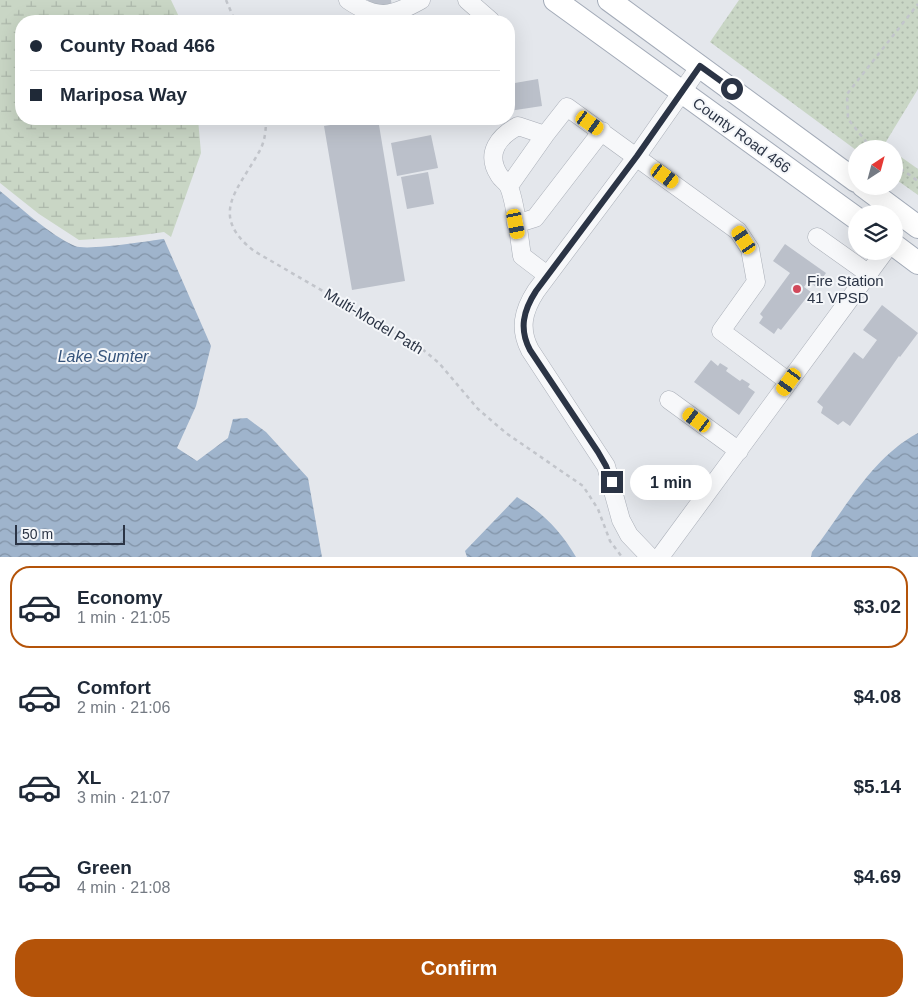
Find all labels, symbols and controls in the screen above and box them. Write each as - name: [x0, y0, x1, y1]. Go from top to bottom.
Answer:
- text: County Road 466: [60, 35, 215, 56]
- route start: [721, 78, 743, 100]
- text: Mariposa Way: [60, 84, 187, 105]
- street label: County Road 466: [690, 94, 794, 176]
- car: [573, 108, 606, 138]
- north arrow: [848, 140, 902, 195]
- map controls: [848, 140, 903, 260]
- car: [648, 161, 681, 191]
- button: layers: [848, 205, 903, 260]
- car: [505, 208, 526, 240]
- car: [729, 223, 758, 257]
- place label: Fire Station 41 VPSD: [807, 272, 884, 306]
- marker: Fire Station 41 VPSD: [791, 283, 803, 295]
- street label: Multi-Model Path: [321, 285, 427, 357]
- water label: Lake Sumter: [58, 348, 149, 365]
- car: [774, 365, 803, 399]
- car: [680, 405, 713, 435]
- callout: 1 min: [630, 464, 712, 500]
- route end: [601, 471, 623, 493]
- text: 1 min: [650, 474, 692, 491]
- scale bar: [15, 522, 125, 545]
- text: 50 m: [22, 526, 53, 542]
- icon: car: [17, 585, 62, 630]
- text: Economy: [77, 587, 163, 608]
- text: $3.02: [853, 596, 901, 617]
- text: 1 min · 21:05: [77, 609, 170, 626]
- icon: car: [17, 675, 62, 720]
- text: Comfort: [77, 677, 151, 698]
- text: $4.08: [853, 686, 901, 707]
- text: 2 min · 21:06: [77, 699, 170, 716]
- icon: car: [17, 765, 62, 810]
- text: XL: [77, 767, 101, 788]
- text: $5.14: [853, 776, 901, 797]
- text: 3 min · 21:07: [77, 789, 170, 806]
- icon: car: [17, 855, 62, 900]
- text: Green: [77, 857, 132, 878]
- text: $4.69: [853, 866, 901, 887]
- text: 4 min · 21:08: [77, 879, 170, 896]
- button: Confirm: [15, 939, 903, 997]

